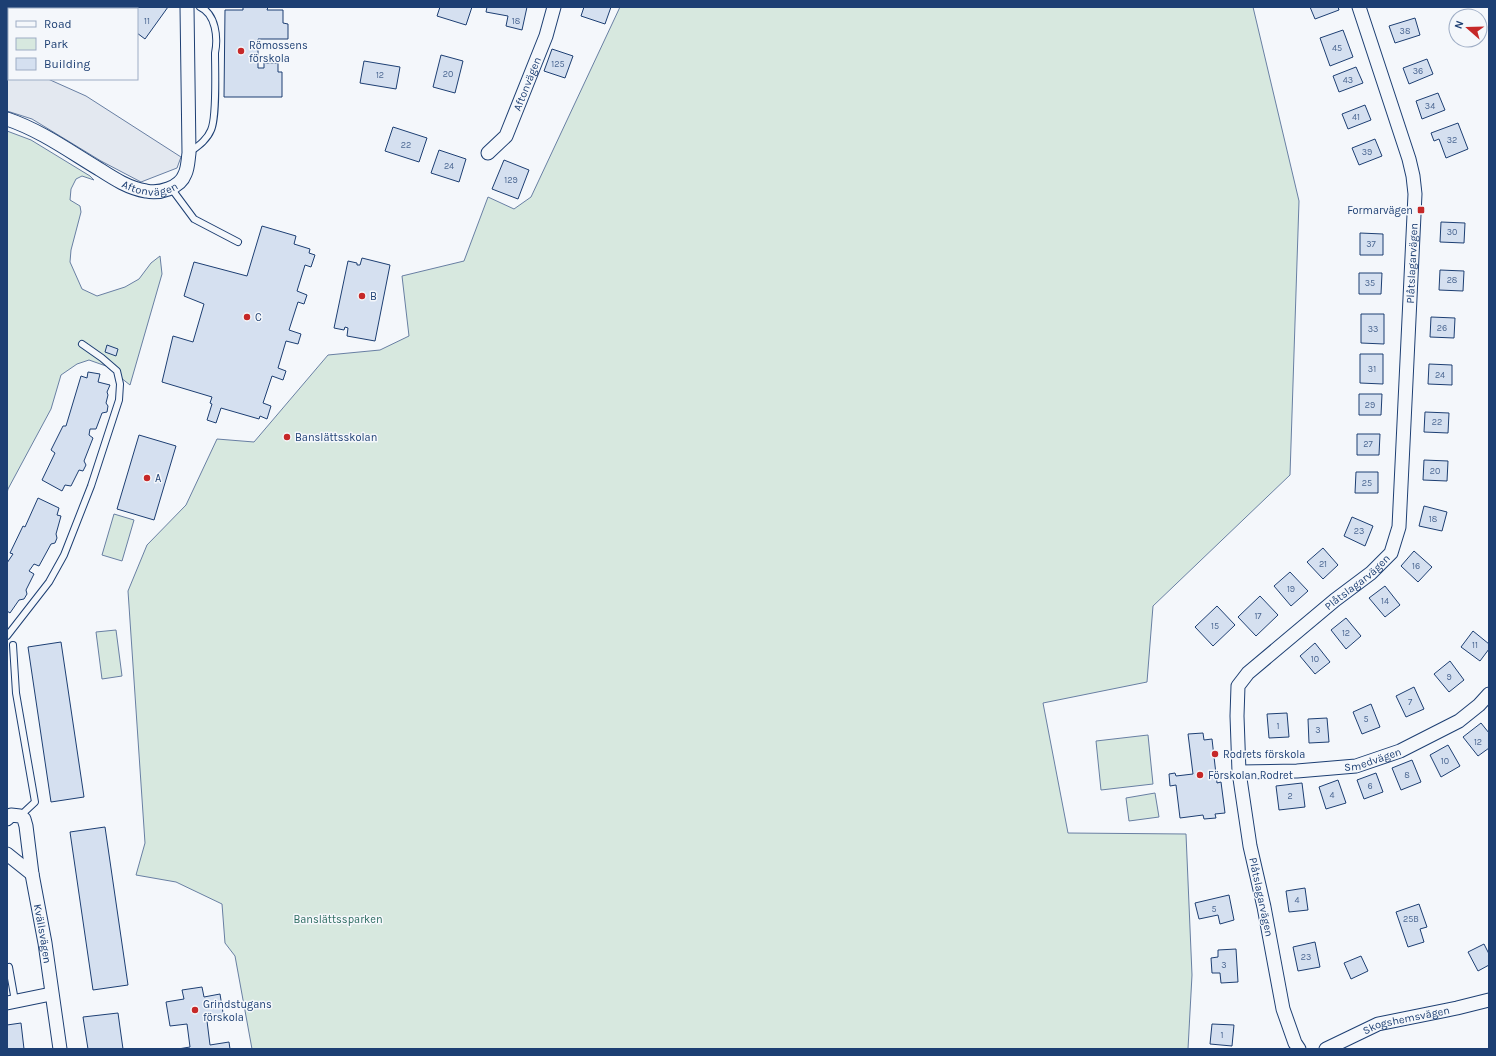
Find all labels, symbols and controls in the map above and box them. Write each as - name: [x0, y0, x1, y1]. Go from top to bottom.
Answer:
- legend: [8, 8, 138, 80]
- north arrow: [1448, 8, 1488, 48]
- house number: 11: [144, 16, 150, 26]
- house number: 18: [512, 16, 521, 26]
- text: Road: [44, 17, 72, 31]
- text: N: [1452, 19, 1467, 31]
- house number: 38: [1400, 26, 1411, 36]
- text: Park: [44, 37, 69, 51]
- place label: Römossens förskola: [249, 39, 308, 65]
- house number: 45: [1332, 43, 1342, 53]
- marker: Römossens förskola: [236, 46, 246, 56]
- street label: Aftonvägen: [510, 55, 543, 113]
- text: Building: [44, 57, 91, 71]
- house number: 125: [551, 59, 565, 69]
- house number: 36: [1413, 66, 1423, 76]
- house number: 20: [443, 69, 453, 79]
- house number: 12: [376, 70, 384, 80]
- house number: 43: [1343, 75, 1353, 85]
- house number: 34: [1425, 101, 1435, 111]
- house number: 41: [1352, 112, 1360, 122]
- house number: 32: [1447, 135, 1457, 145]
- house number: 22: [401, 140, 411, 150]
- house number: 39: [1362, 147, 1372, 157]
- house number: 24: [444, 161, 454, 171]
- house number: 129: [504, 175, 518, 185]
- street label: Aftonvägen: [120, 177, 180, 198]
- place label: Formarvägen: [1347, 204, 1413, 217]
- marker: Formarvägen: [1416, 205, 1426, 215]
- street label: Plåtslagarvägen: [1403, 223, 1420, 304]
- house number: 30: [1447, 227, 1457, 237]
- house number: 37: [1366, 239, 1377, 249]
- house number: 28: [1447, 275, 1458, 285]
- house number: 35: [1365, 278, 1375, 288]
- place label: B: [370, 290, 377, 303]
- marker: B: [357, 291, 367, 301]
- place label: C: [255, 311, 262, 324]
- marker: C: [242, 312, 252, 322]
- house number: 26: [1437, 323, 1447, 333]
- house number: 33: [1368, 324, 1378, 334]
- house number: 31: [1368, 364, 1376, 374]
- house number: 24: [1435, 370, 1445, 380]
- house number: 29: [1365, 400, 1375, 410]
- house number: 22: [1432, 417, 1442, 427]
- place label: Banslättsskolan: [295, 431, 377, 444]
- marker: Banslättsskolan: [282, 432, 292, 442]
- house number: 27: [1363, 439, 1373, 449]
- house number: 20: [1430, 466, 1440, 476]
- place label: A: [155, 472, 162, 485]
- marker: A: [142, 473, 152, 483]
- house number: 25: [1362, 478, 1372, 488]
- house number: 18: [1429, 514, 1438, 524]
- house number: 23: [1354, 526, 1364, 536]
- street label: Plåtslagarvägen: [1322, 551, 1393, 613]
- house number: 21: [1319, 559, 1327, 569]
- house number: 16: [1412, 561, 1420, 571]
- house number: 19: [1287, 584, 1295, 594]
- house number: 14: [1381, 596, 1389, 606]
- house number: 17: [1254, 611, 1262, 621]
- house number: 15: [1211, 621, 1219, 631]
- house number: 12: [1342, 628, 1350, 638]
- house number: 11: [1472, 640, 1478, 650]
- house number: 10: [1311, 654, 1319, 664]
- house number: 9: [1446, 672, 1452, 682]
- house number: 7: [1408, 697, 1413, 707]
- house number: 5: [1363, 714, 1369, 724]
- house number: 1: [1277, 721, 1280, 731]
- house number: 3: [1315, 725, 1321, 735]
- house number: 12: [1474, 737, 1482, 747]
- street label: Smedvägen: [1344, 745, 1403, 773]
- place label: Rodrets förskola: [1223, 748, 1305, 761]
- marker: Rodrets förskola: [1210, 749, 1220, 759]
- house number: 10: [1441, 756, 1449, 766]
- place label: Förskolan Rodret: [1208, 769, 1293, 782]
- marker: Förskolan Rodret: [1195, 770, 1205, 780]
- house number: 8: [1404, 770, 1410, 780]
- house number: 6: [1367, 781, 1373, 791]
- house number: 4: [1329, 790, 1335, 800]
- house number: 2: [1287, 791, 1293, 801]
- street label: Plåtslagarvägen: [1246, 856, 1276, 938]
- house number: 4: [1294, 895, 1300, 905]
- street label: Kvällsvägen: [31, 903, 54, 964]
- house number: 5: [1211, 904, 1217, 914]
- park label: Banslättssparken: [293, 913, 383, 926]
- house number: 25B: [1403, 914, 1419, 924]
- house number: 23: [1301, 952, 1311, 962]
- house number: 3: [1221, 960, 1227, 970]
- place label: Grindstugans förskola: [203, 998, 272, 1024]
- street label: Skogshemsvägen: [1360, 1003, 1451, 1037]
- marker: Grindstugans förskola: [190, 1005, 200, 1015]
- house number: 1: [1221, 1030, 1224, 1040]

